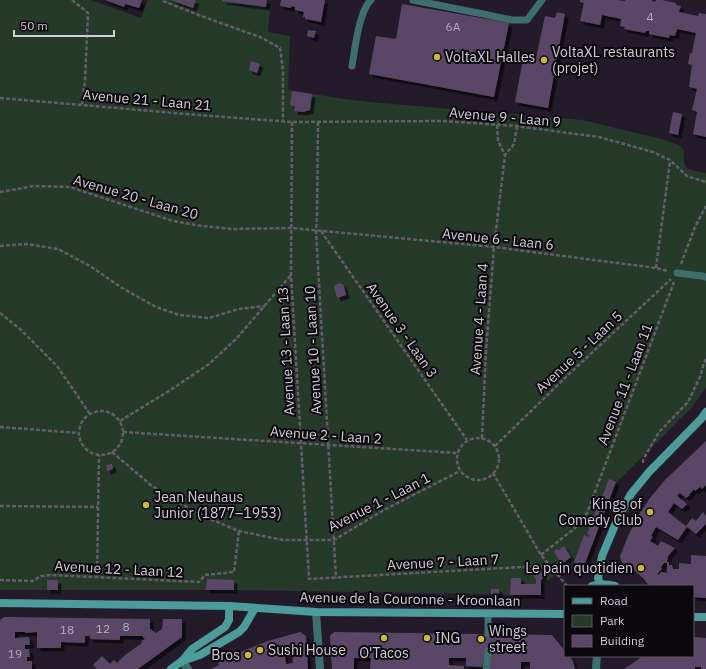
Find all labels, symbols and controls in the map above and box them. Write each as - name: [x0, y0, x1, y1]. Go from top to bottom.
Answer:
- house number: 4: [646, 9, 654, 24]
- scale bar: [14, 12, 114, 38]
- text: 50 m: [20, 18, 48, 33]
- house number: 6A: [446, 19, 461, 34]
- place label: VoltaXL restaurants (projet): [552, 43, 675, 77]
- place label: VoltaXL Halles: [445, 48, 536, 66]
- marker: VoltaXL Halles: [432, 52, 442, 62]
- marker: VoltaXL restaurants (projet): [539, 55, 549, 65]
- street label: Avenue 21 - Laan 21: [82, 85, 212, 115]
- street label: Avenue 9 - Laan 9: [448, 103, 562, 131]
- street label: Avenue 20 - Laan 20: [71, 171, 201, 223]
- street label: Avenue 6 - Laan 6: [441, 224, 555, 254]
- street label: Avenue 4 - Laan 4: [466, 262, 492, 376]
- street label: Avenue 3 - Laan 3: [362, 279, 442, 381]
- street label: Avenue 10 - Laan 10: [301, 285, 325, 415]
- street label: Avenue 13 - Laan 13: [274, 286, 298, 416]
- street label: Avenue 5 - Laan 5: [532, 307, 626, 397]
- street label: Avenue 11 - Laan 11: [593, 321, 657, 447]
- street label: Avenue 2 - Laan 2: [269, 422, 383, 448]
- street label: Avenue 1 - Laan 1: [325, 468, 433, 536]
- place label: Jean Neuhaus Junior (1877–1953): [154, 488, 282, 522]
- place label: Kings of Comedy Club: [559, 495, 642, 529]
- marker: Jean Neuhaus Junior (1877–1953): [141, 500, 151, 510]
- marker: Kings of Comedy Club: [645, 507, 655, 517]
- street label: Avenue 7 - Laan 7: [386, 550, 500, 574]
- street label: Avenue 12 - Laan 12: [54, 557, 184, 581]
- place label: Le pain quotidien: [525, 559, 633, 577]
- marker: Le pain quotidien: [636, 563, 646, 573]
- legend: [564, 585, 694, 657]
- street label: Avenue de la Couronne - Kroonlaan: [299, 588, 521, 610]
- text: Road: [600, 593, 628, 608]
- text: Park: [600, 613, 625, 628]
- house number: 8: [122, 619, 130, 634]
- house number: 12: [96, 621, 110, 636]
- house number: 18: [60, 622, 74, 637]
- place label: Wings street: [489, 622, 527, 656]
- place label: ING: [435, 629, 460, 647]
- marker: O'Tacos: [379, 633, 389, 643]
- marker: ING: [422, 633, 432, 643]
- text: Building: [600, 633, 645, 648]
- marker: Wings street: [476, 634, 486, 644]
- place label: Sushi House: [268, 641, 346, 659]
- place label: O'Tacos: [359, 644, 409, 662]
- marker: Sushi House: [255, 645, 265, 655]
- house number: 19: [8, 646, 22, 661]
- place label: Bros: [211, 646, 240, 664]
- marker: Bros: [243, 650, 253, 660]

